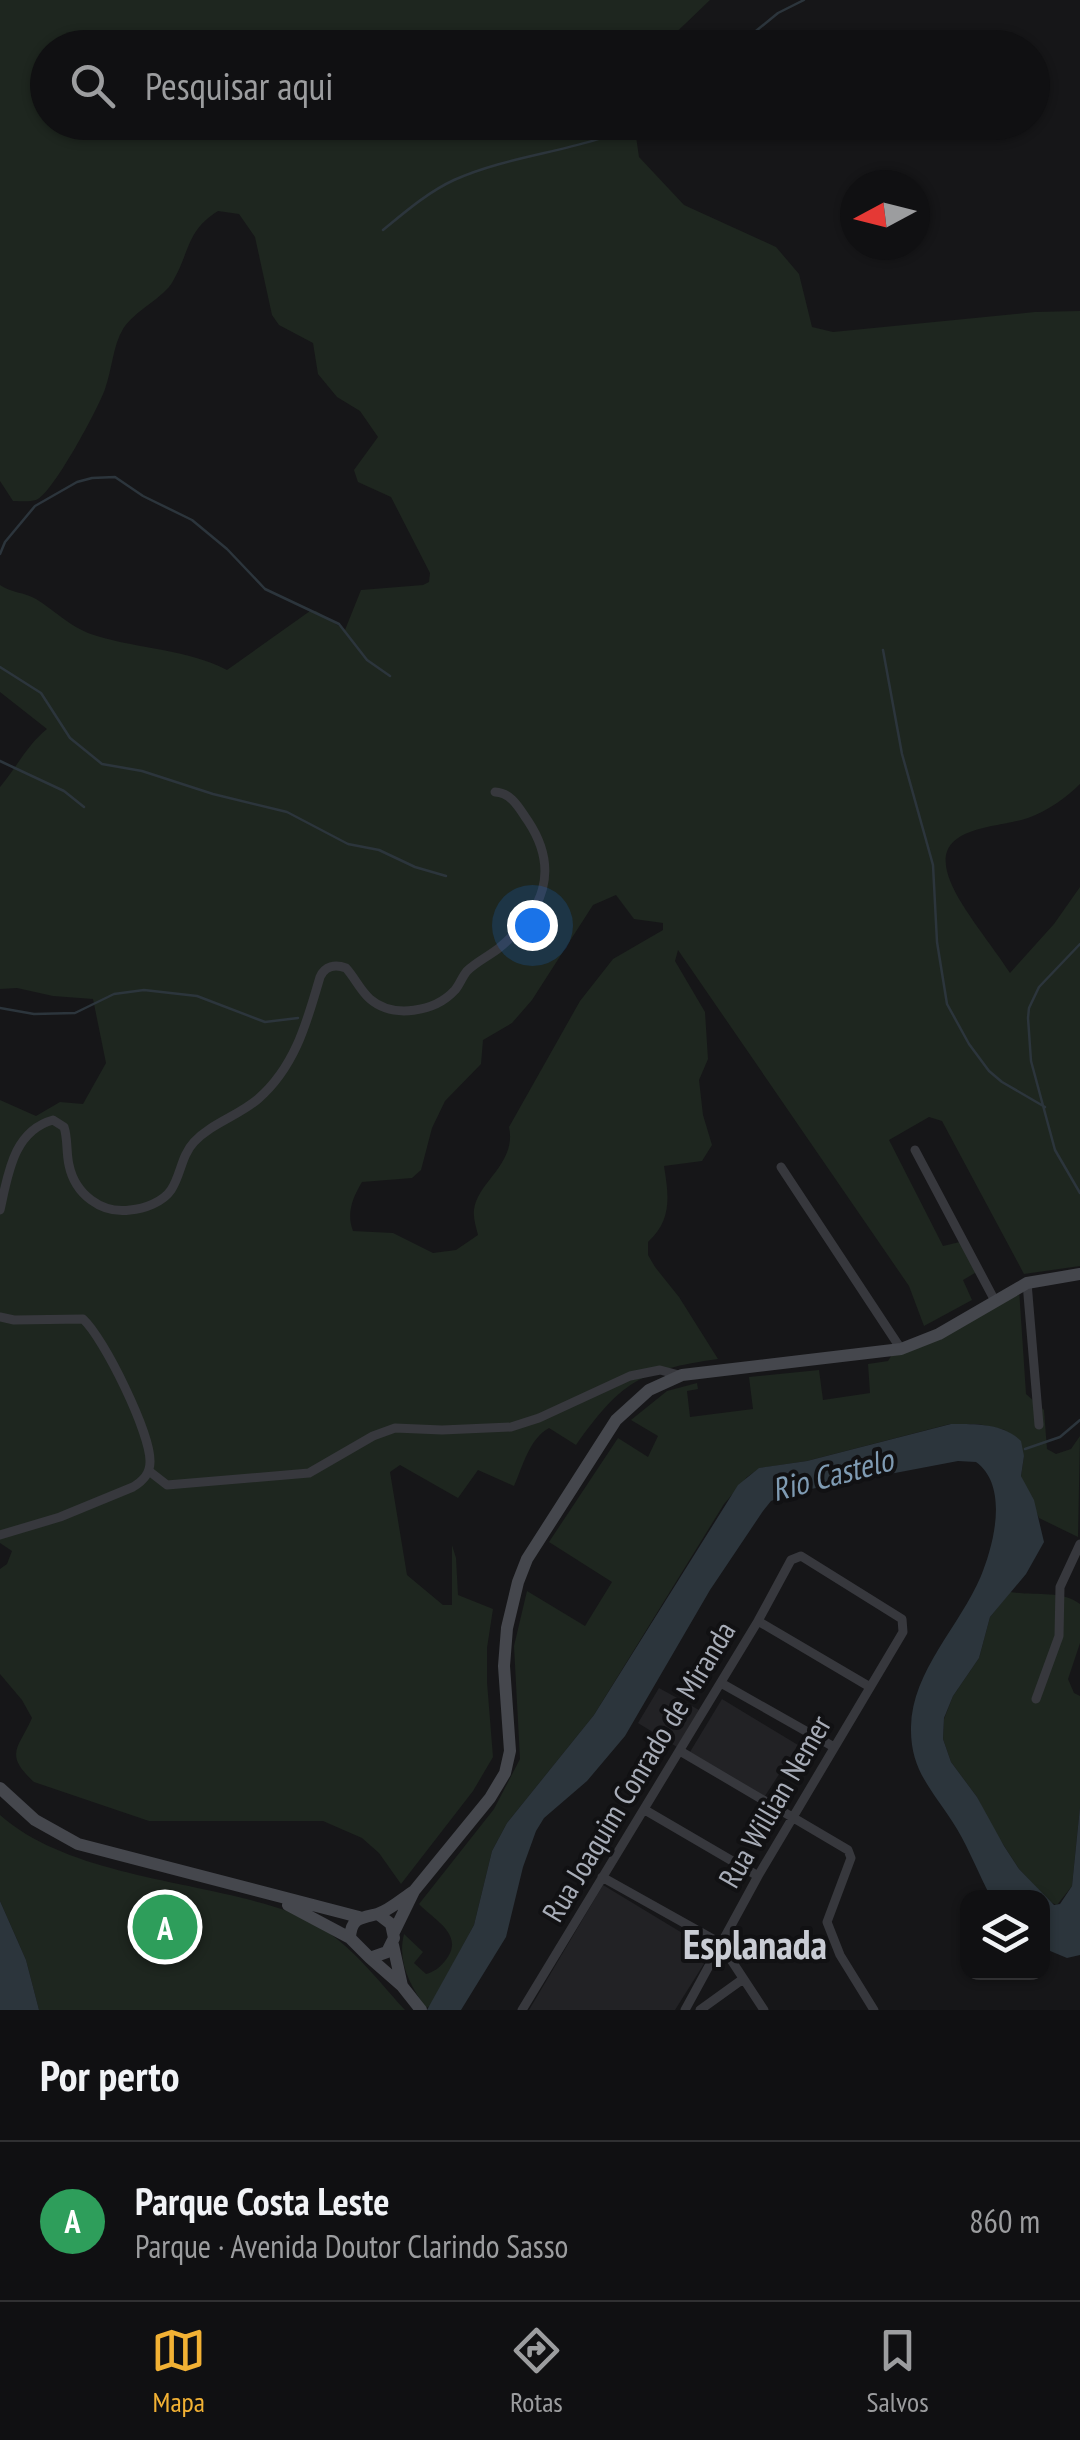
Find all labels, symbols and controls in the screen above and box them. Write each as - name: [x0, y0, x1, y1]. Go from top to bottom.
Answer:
- search box: [30, 30, 1050, 140]
- icon: search: [65, 58, 120, 113]
- text: Pesquisar aqui: [145, 61, 334, 110]
- north arrow: [840, 170, 930, 260]
- your location: [507, 900, 558, 951]
- water label: Rio Castelo: [767, 1437, 899, 1510]
- street label: Rua Joaquim Conrado de Miranda: [533, 1614, 743, 1928]
- street label: Rua Willian Nemer: [709, 1707, 839, 1894]
- pin: A: [132, 1890, 198, 1964]
- map controls: [960, 1890, 1050, 1980]
- button: layers: [960, 1890, 1050, 1980]
- district label: Esplanada: [683, 1918, 827, 1970]
- text: Por perto: [40, 2048, 179, 2103]
- text: Parque Costa Leste: [135, 2176, 390, 2225]
- text: A: [64, 2200, 81, 2242]
- text: 860 m: [969, 2200, 1040, 2242]
- text: Parque · Avenida Doutor Clarindo Sasso: [135, 2225, 568, 2267]
- tab: Mapa: [151, 2323, 206, 2420]
- tab: Rotas: [509, 2323, 564, 2420]
- tab: Salvos: [867, 2323, 929, 2420]

